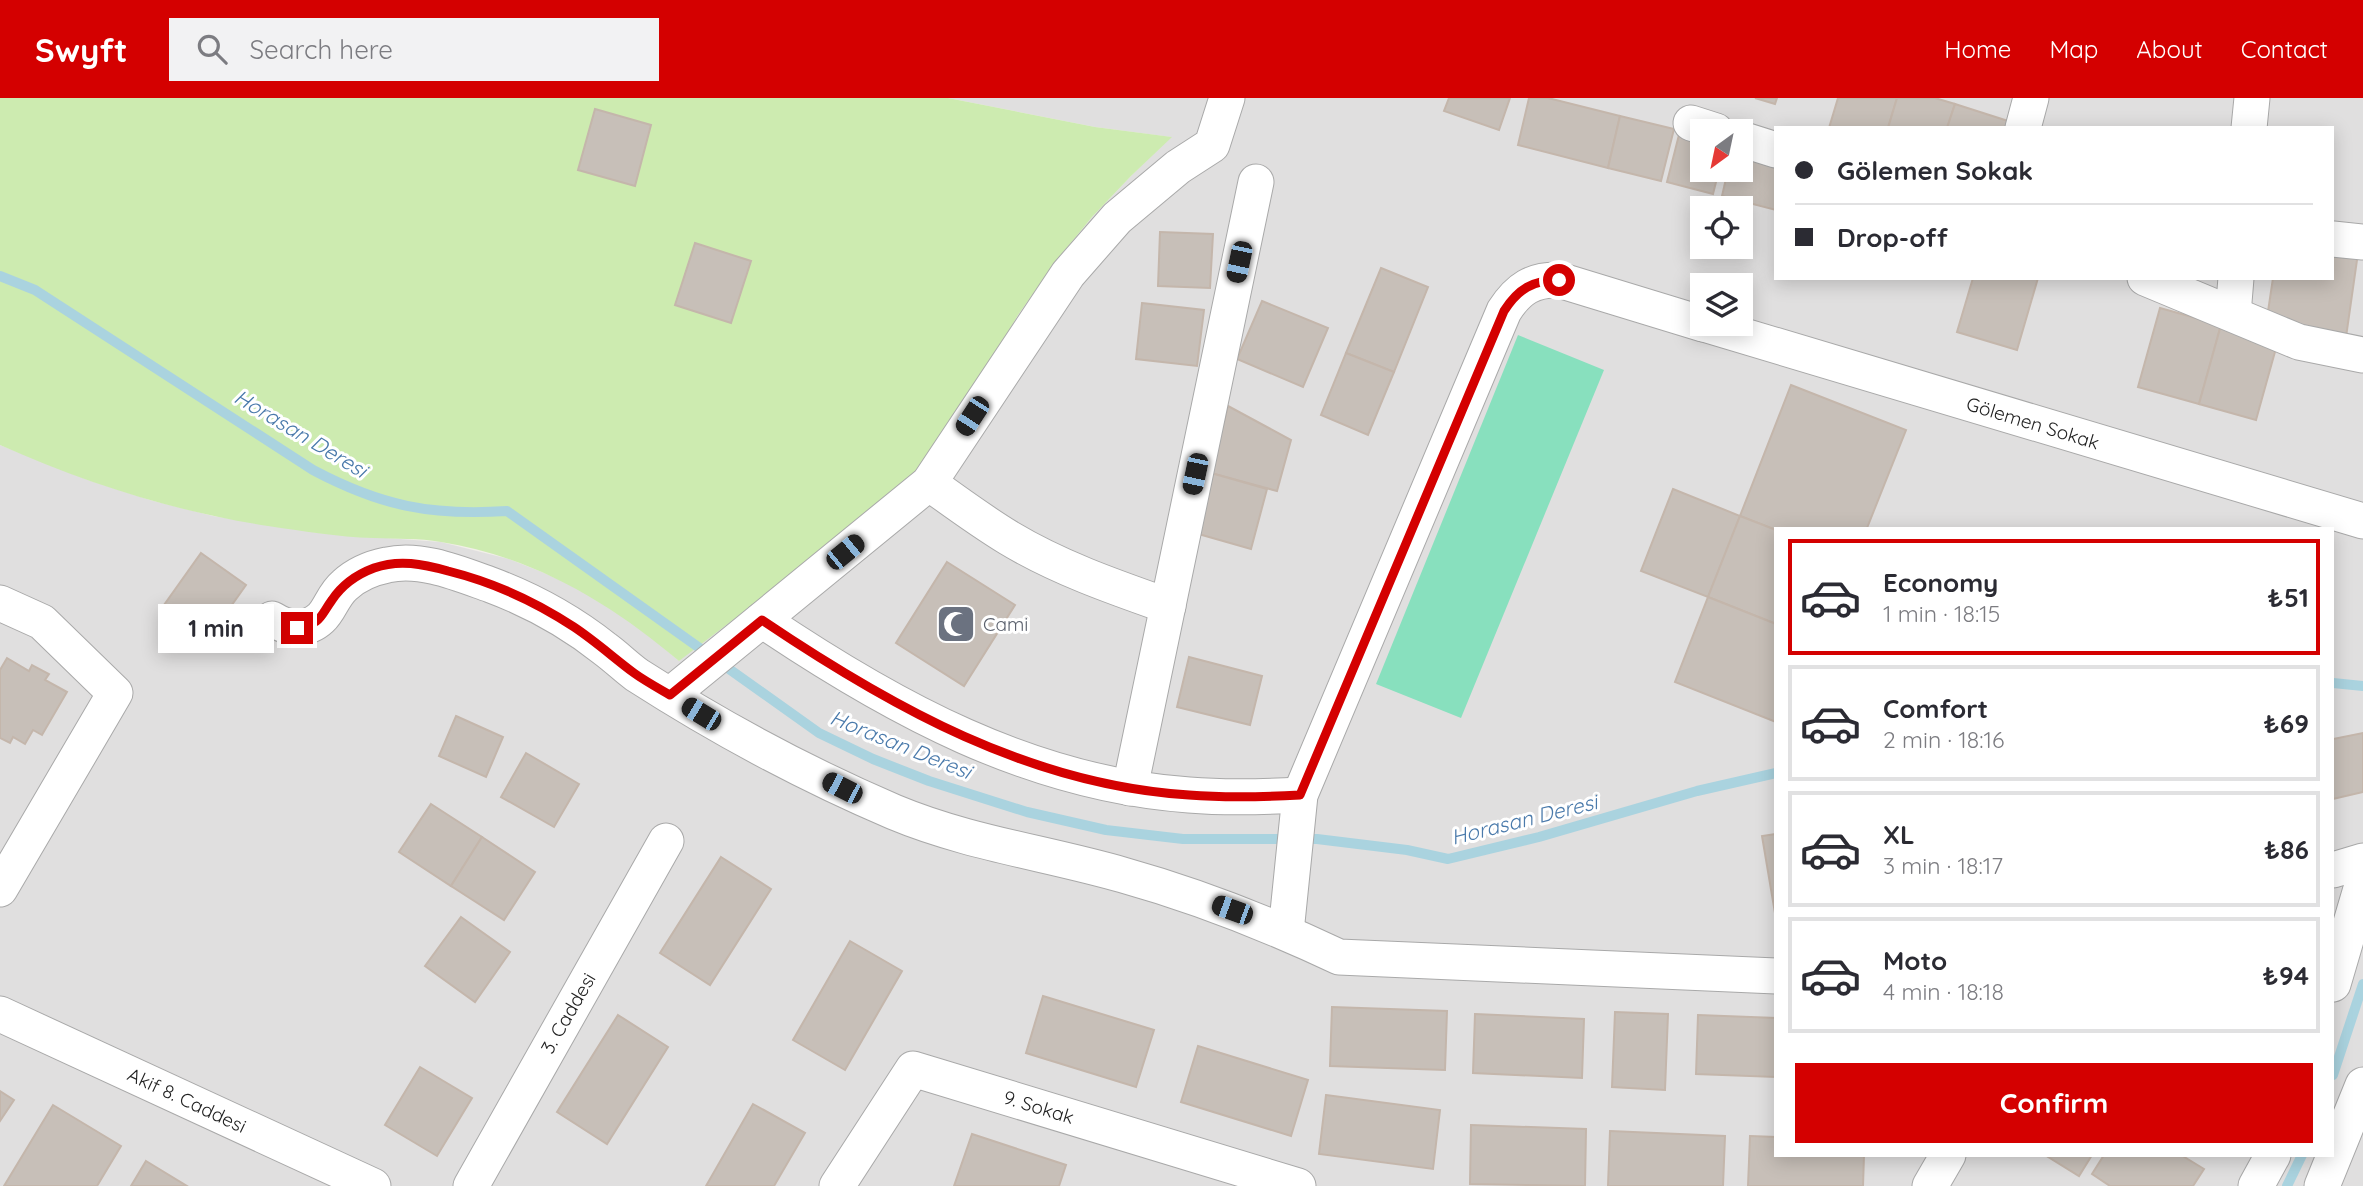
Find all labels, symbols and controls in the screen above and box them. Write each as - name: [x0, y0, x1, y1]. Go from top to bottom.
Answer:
- search box: [169, 18, 659, 81]
- text: Swyft: [35, 29, 127, 70]
- icon: search: [193, 30, 231, 68]
- text: Search here: [249, 33, 393, 66]
- text: Home: [1944, 34, 2011, 64]
- text: Map: [2049, 34, 2098, 64]
- text: About: [2136, 34, 2203, 64]
- text: Contact: [2241, 34, 2328, 64]
- north arrow: [1690, 119, 1754, 182]
- map controls: [1690, 119, 1753, 336]
- text: Gölemen Sokak: [1837, 154, 2033, 187]
- button: locate: [1690, 196, 1753, 259]
- text: Drop-off: [1837, 221, 1948, 254]
- car: [1225, 239, 1254, 285]
- route start: [1543, 264, 1575, 296]
- button: layers: [1690, 273, 1753, 336]
- water label: Horasan Deresi: [230, 383, 374, 484]
- street label: Gölemen Sokak: [1964, 391, 2102, 455]
- car: [952, 393, 993, 439]
- car: [1181, 451, 1210, 497]
- car: [823, 531, 868, 573]
- icon: car: [1799, 566, 1862, 629]
- text: Economy: [1883, 566, 1998, 599]
- text: ₺51: [2267, 581, 2309, 614]
- text: 1 min · 18:15: [1883, 599, 2000, 628]
- callout: 1 min: [157, 603, 272, 652]
- mosque icon: Cami: [935, 603, 977, 645]
- route end: [281, 612, 313, 644]
- place label: Cami: [983, 612, 1028, 636]
- text: 1 min: [188, 614, 244, 643]
- icon: car: [1799, 692, 1862, 755]
- text: Comfort: [1883, 692, 1988, 725]
- car: [678, 694, 725, 734]
- water label: Horasan Deresi: [827, 704, 978, 785]
- text: ₺69: [2263, 707, 2309, 740]
- text: 2 min · 18:16: [1883, 725, 2004, 754]
- car: [819, 769, 866, 807]
- water label: Horasan Deresi: [1448, 788, 1602, 850]
- icon: car: [1799, 818, 1862, 881]
- text: XL: [1883, 818, 1915, 851]
- text: ₺86: [2264, 833, 2309, 866]
- text: 3 min · 18:17: [1883, 851, 2003, 880]
- car: [1209, 893, 1256, 927]
- icon: car: [1799, 944, 1862, 1007]
- text: Moto: [1883, 944, 1947, 977]
- text: ₺94: [2262, 959, 2309, 992]
- street label: 3. Caddesi: [535, 968, 601, 1058]
- text: 4 min · 18:18: [1883, 977, 2004, 1006]
- street label: Akif 8. Caddesi: [124, 1062, 250, 1138]
- button: Confirm: [1795, 1063, 2313, 1143]
- street label: 9. Sokak: [1001, 1085, 1077, 1129]

